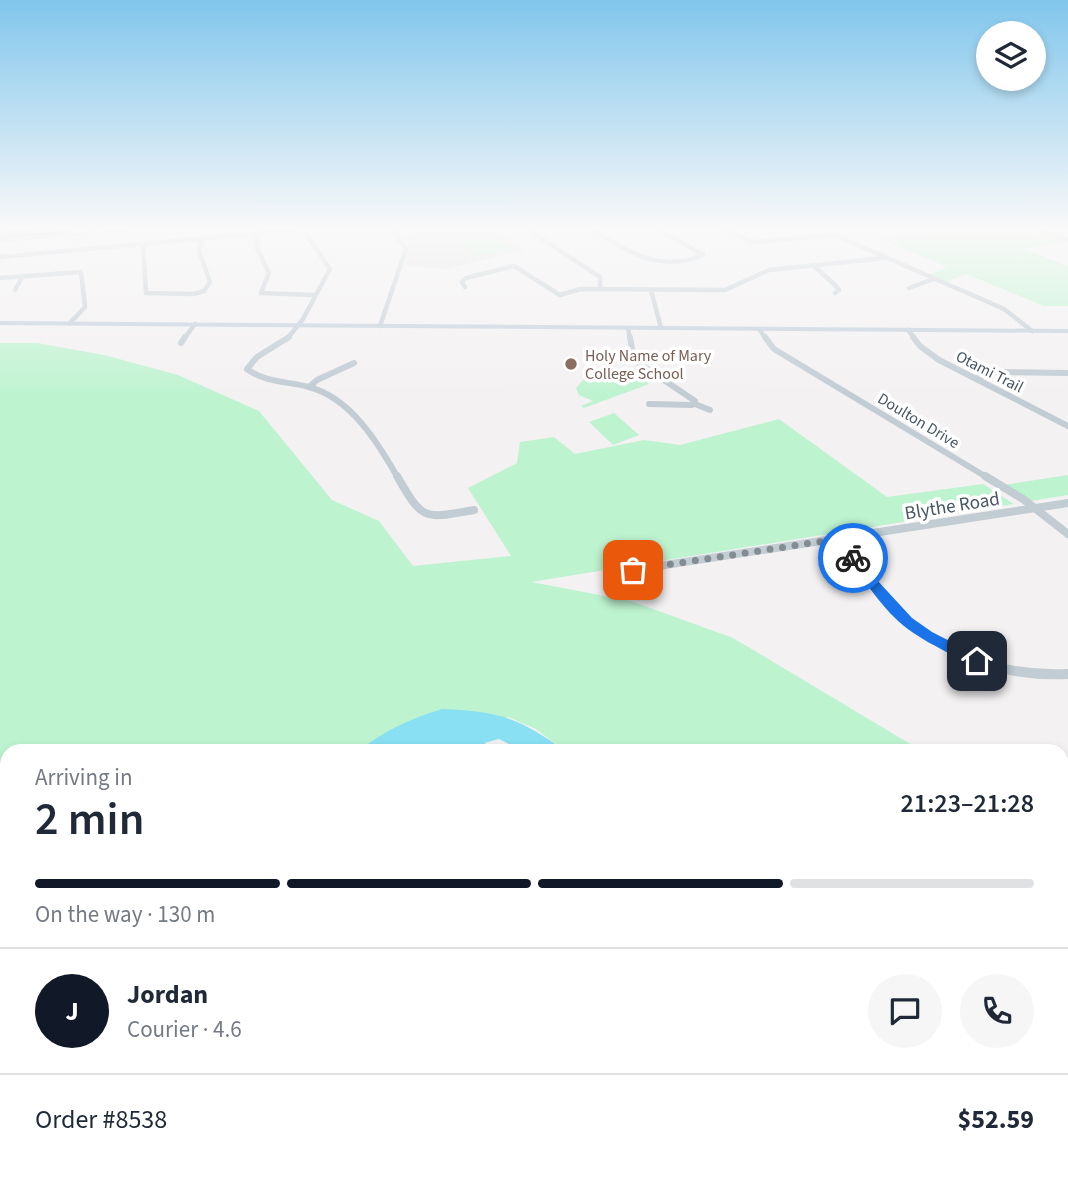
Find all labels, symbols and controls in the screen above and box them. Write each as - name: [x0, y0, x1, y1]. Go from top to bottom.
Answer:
- map controls: [976, 21, 1046, 91]
- button: layers: [976, 21, 1046, 91]
- place label: Holy Name of Mary College School: [585, 345, 712, 385]
- street label: Otami Trail: [952, 345, 1027, 398]
- marker: Holy Name of Mary College School: [563, 356, 579, 372]
- street label: Doulton Drive: [873, 388, 964, 454]
- street label: Blythe Road: [903, 486, 1002, 527]
- courier: [818, 523, 888, 593]
- icon: bike: [834, 539, 872, 577]
- pin: [603, 540, 663, 600]
- icon: bag: [614, 551, 652, 589]
- pin: [947, 631, 1007, 691]
- icon: home: [958, 642, 996, 680]
- text: Arriving in: [35, 761, 133, 794]
- text: 21:23–21:28: [901, 785, 1034, 822]
- text: 2 min: [35, 787, 144, 852]
- text: On the way · 130 m: [35, 898, 215, 931]
- button: chat: [868, 974, 942, 1048]
- button: phone: [960, 974, 1034, 1048]
- text: Jordan: [127, 976, 208, 1013]
- text: J: [65, 993, 79, 1030]
- text: Courier · 4.6: [127, 1013, 242, 1046]
- text: Order #8538: [35, 1101, 167, 1138]
- text: $52.59: [958, 1101, 1034, 1138]

